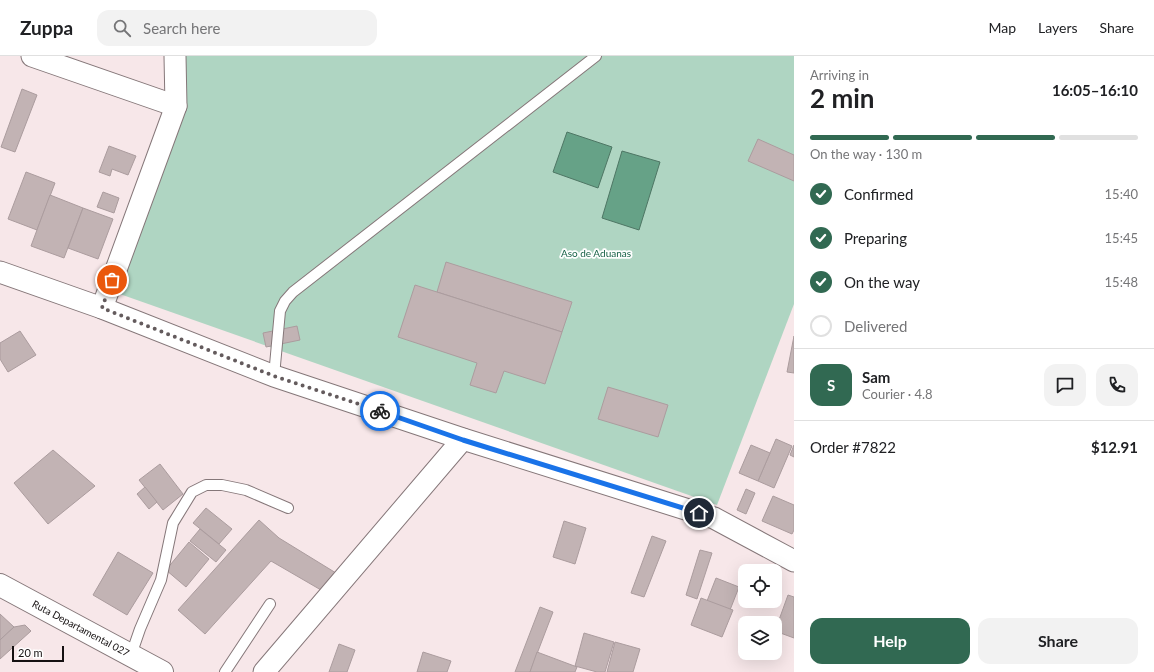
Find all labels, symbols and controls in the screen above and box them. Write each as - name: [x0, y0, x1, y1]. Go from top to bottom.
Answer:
- search box: [97, 10, 377, 46]
- text: Zuppa: [20, 16, 73, 39]
- icon: search: [111, 17, 133, 39]
- text: Search here: [143, 19, 220, 37]
- text: Map: [988, 19, 1016, 36]
- text: Layers: [1038, 19, 1078, 36]
- text: Share: [1100, 19, 1134, 36]
- text: Arriving in: [810, 67, 869, 83]
- text: 16:05–16:10: [1052, 81, 1138, 99]
- text: 2 min: [810, 82, 874, 114]
- text: On the way · 130 m: [810, 146, 922, 162]
- icon: check: [810, 183, 832, 205]
- text: Confirmed: [844, 185, 913, 203]
- text: 15:40: [1105, 186, 1138, 202]
- icon: check: [810, 227, 832, 249]
- text: Preparing: [844, 229, 907, 247]
- text: 15:45: [1105, 230, 1138, 246]
- park label: Aso de Aduanas: [561, 247, 631, 259]
- pin: [95, 263, 129, 297]
- icon: bag: [101, 269, 123, 291]
- icon: check: [810, 271, 832, 293]
- text: On the way: [844, 273, 920, 291]
- text: 15:48: [1105, 274, 1138, 290]
- text: Delivered: [844, 317, 907, 335]
- button: chat: [1044, 364, 1086, 406]
- button: phone: [1096, 364, 1138, 406]
- text: Sam: [862, 368, 890, 386]
- text: S: [827, 376, 835, 394]
- text: Courier · 4.8: [862, 386, 933, 402]
- courier: [360, 391, 400, 431]
- icon: bike: [369, 400, 391, 422]
- text: Order #7822: [810, 438, 896, 456]
- text: $12.91: [1091, 438, 1138, 456]
- pin: [682, 496, 716, 530]
- icon: home: [688, 502, 710, 524]
- map controls: [738, 564, 782, 660]
- button: locate: [738, 564, 782, 608]
- street label: Ruta Departamental 027: [30, 597, 132, 659]
- button: layers: [738, 616, 782, 660]
- button: Help: [810, 618, 970, 664]
- button: Share: [978, 618, 1138, 664]
- scale bar: [12, 644, 64, 663]
- text: 20 m: [18, 646, 43, 659]

